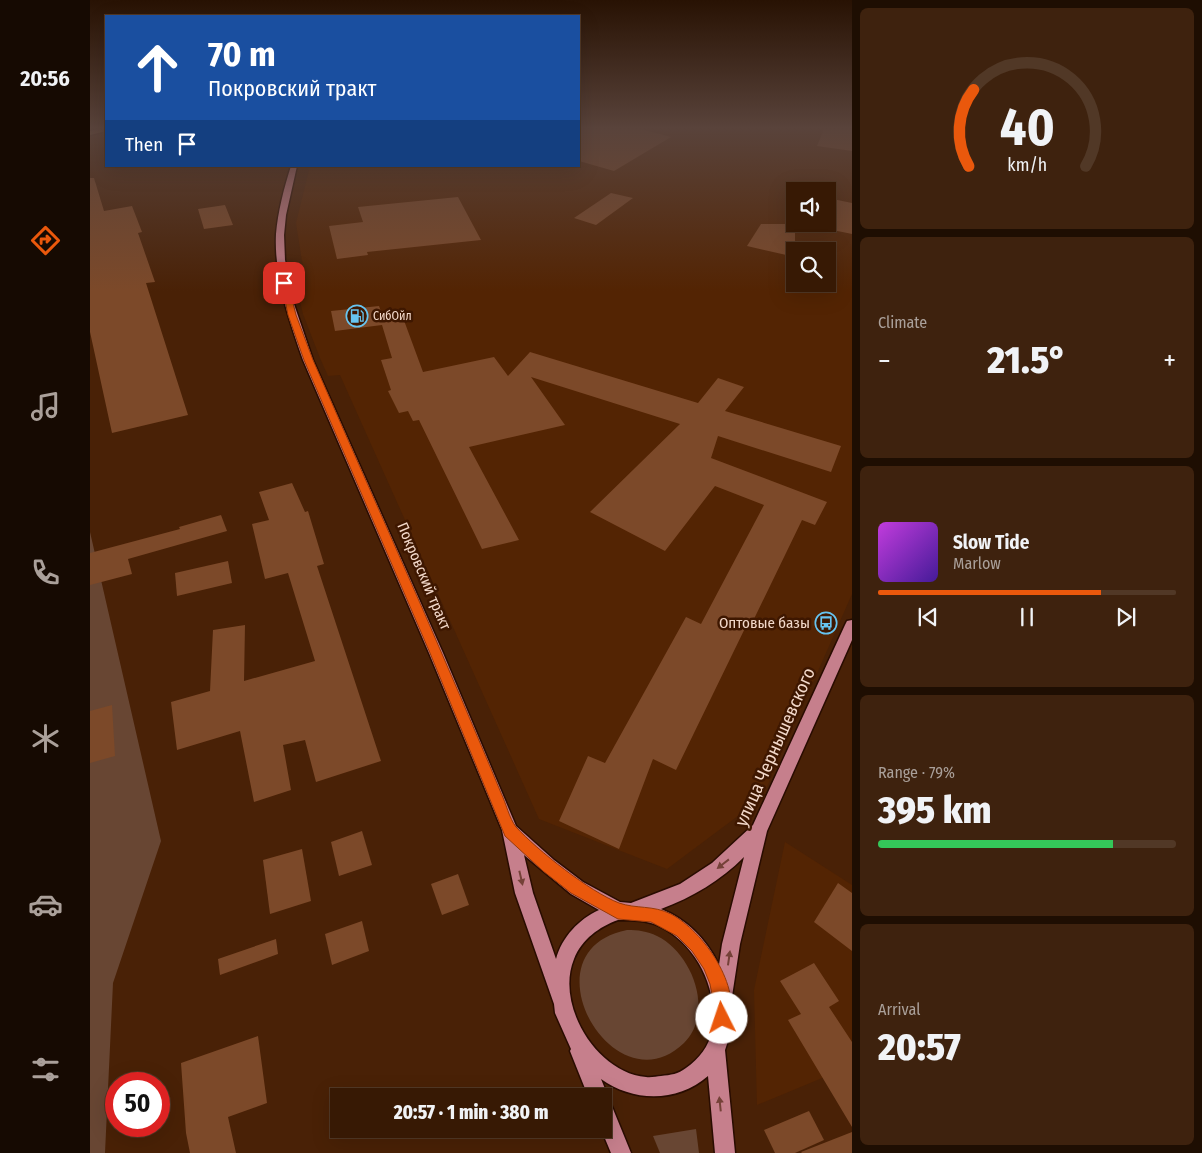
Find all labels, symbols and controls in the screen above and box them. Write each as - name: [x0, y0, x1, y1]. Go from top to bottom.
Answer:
- text: 70 m: [208, 33, 276, 75]
- icon: ahead: [125, 35, 190, 100]
- text: 20:56: [20, 65, 70, 92]
- text: Покровский тракт: [208, 75, 376, 102]
- text: 40: [999, 96, 1055, 159]
- icon: arrive: [173, 130, 201, 158]
- text: Then: [125, 133, 163, 156]
- text: km/h: [1007, 154, 1047, 176]
- map controls: [786, 182, 836, 292]
- button: sound: [786, 182, 836, 232]
- icon: directions: [28, 223, 63, 258]
- button: search: [786, 242, 836, 292]
- pin: [263, 262, 305, 304]
- icon: arrive: [270, 269, 298, 297]
- fuel station icon: СибОйл: [345, 304, 369, 328]
- place label: СибОйл: [373, 309, 412, 323]
- text: Climate: [878, 313, 927, 332]
- text: 21.5°: [987, 337, 1067, 383]
- text: −: [878, 344, 891, 377]
- text: +: [1163, 344, 1176, 377]
- icon: music: [28, 389, 63, 424]
- street label: Покровский тракт: [393, 520, 455, 633]
- text: Slow Tide: [953, 531, 1029, 554]
- text: Marlow: [953, 554, 1001, 573]
- icon: phone: [28, 555, 63, 590]
- icon: previous: [914, 603, 942, 631]
- icon: pause: [1013, 603, 1041, 631]
- icon: next: [1112, 603, 1140, 631]
- bus stop icon: Оптовые базы: [814, 611, 838, 635]
- place label: Оптовые базы: [719, 614, 810, 632]
- street label: улица Чернышевского: [730, 664, 820, 830]
- icon: climate: [28, 721, 63, 756]
- text: Range · 79%: [878, 763, 955, 782]
- text: 395 km: [878, 787, 991, 833]
- one-way arrow: [717, 859, 730, 870]
- one-way arrow: [517, 870, 525, 886]
- icon: car: [28, 887, 63, 922]
- one-way arrow: [725, 950, 733, 966]
- position arrow: [695, 991, 747, 1043]
- text: Arrival: [878, 1000, 920, 1019]
- text: 20:57: [878, 1024, 961, 1070]
- icon: filters: [28, 1052, 63, 1087]
- speed limit sign: 50: [105, 1072, 170, 1137]
- one-way arrow: [716, 1096, 724, 1112]
- text: 20:57 · 1 min · 380 m: [394, 1101, 548, 1124]

